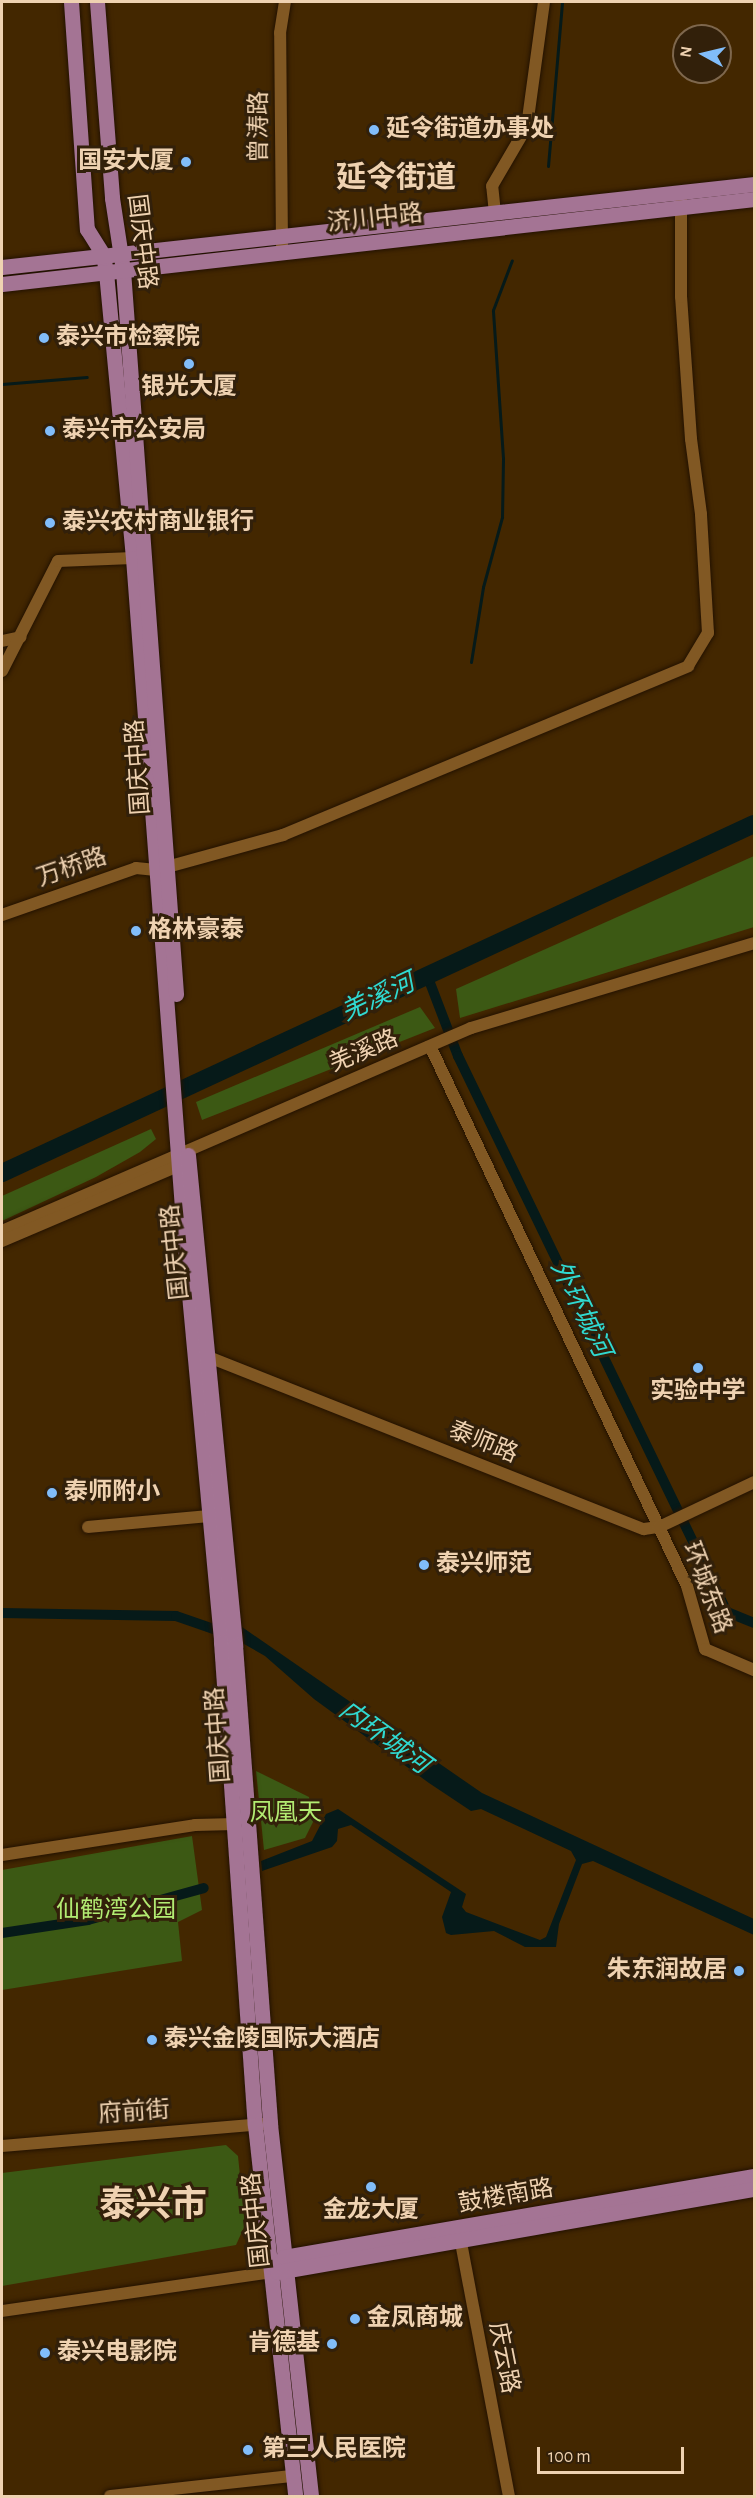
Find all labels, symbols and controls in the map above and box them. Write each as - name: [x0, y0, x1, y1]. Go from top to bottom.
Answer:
- north arrow: [672, 24, 732, 84]
- text: N: [677, 45, 695, 58]
- street label: 曾涛路: [246, 91, 274, 163]
- place label: 延令街道办事处: [386, 116, 554, 144]
- marker: 延令街道办事处: [367, 123, 381, 137]
- place label: 国安大厦: [78, 148, 174, 176]
- marker: 国安大厦: [179, 155, 193, 169]
- district label: 延令街道: [336, 160, 456, 196]
- street label: 国庆中路: [121, 193, 161, 291]
- street label: 济川中路: [326, 200, 424, 238]
- place label: 泰兴市检察院: [56, 324, 200, 352]
- marker: 泰兴市检察院: [37, 331, 51, 345]
- marker: 银光大厦: [182, 357, 196, 371]
- place label: 银光大厦: [141, 374, 237, 402]
- place label: 泰兴市公安局: [62, 417, 206, 445]
- marker: 泰兴市公安局: [43, 424, 57, 438]
- place label: 泰兴农村商业银行: [62, 509, 254, 537]
- marker: 泰兴农村商业银行: [43, 516, 57, 530]
- street label: 国庆中路: [121, 718, 157, 816]
- street label: 万桥路: [33, 843, 111, 893]
- place label: 格林豪泰: [148, 917, 244, 945]
- marker: 格林豪泰: [129, 924, 143, 938]
- water label: 羌溪河: [336, 967, 420, 1029]
- street label: 羌溪路: [325, 1025, 403, 1079]
- street label: 国庆中路: [157, 1203, 195, 1301]
- water label: 外环城河: [543, 1255, 617, 1363]
- marker: 实验中学: [691, 1361, 705, 1375]
- place label: 实验中学: [650, 1378, 746, 1406]
- street label: 泰师路: [444, 1416, 522, 1470]
- place label: 泰师附小: [64, 1479, 160, 1507]
- marker: 泰师附小: [45, 1486, 59, 1500]
- street label: 环城东路: [675, 1538, 737, 1638]
- place label: 泰兴师范: [436, 1551, 532, 1579]
- marker: 泰兴师范: [417, 1558, 431, 1572]
- street label: 国庆中路: [201, 1686, 237, 1784]
- water label: 内环城河: [333, 1695, 435, 1781]
- park label: 凤凰天: [250, 1800, 322, 1828]
- park label: 仙鹤湾公园: [56, 1897, 176, 1925]
- place label: 朱东润故居: [607, 1957, 727, 1985]
- marker: 朱东润故居: [732, 1964, 746, 1978]
- place label: 泰兴金陵国际大酒店: [164, 2026, 380, 2054]
- marker: 泰兴金陵国际大酒店: [145, 2033, 159, 2047]
- street label: 府前街: [97, 2096, 171, 2130]
- street label: 国庆中路: [238, 2171, 276, 2269]
- street label: 鼓楼南路: [456, 2174, 556, 2220]
- marker: 金龙大厦: [364, 2180, 378, 2194]
- district label: 泰兴市: [99, 2184, 207, 2228]
- place label: 金龙大厦: [323, 2197, 419, 2225]
- place label: 金凤商城: [367, 2305, 463, 2333]
- marker: 金凤商城: [348, 2312, 362, 2326]
- street label: 庆云路: [482, 2320, 524, 2396]
- place label: 肯德基: [248, 2330, 320, 2358]
- marker: 肯德基: [325, 2337, 339, 2351]
- place label: 泰兴电影院: [57, 2339, 177, 2367]
- marker: 泰兴电影院: [38, 2346, 52, 2360]
- scale bar: [540, 2435, 687, 2473]
- place label: 第三人民医院: [262, 2436, 406, 2464]
- marker: 第三人民医院: [239, 2441, 257, 2459]
- text: 100 m: [548, 2448, 591, 2466]

